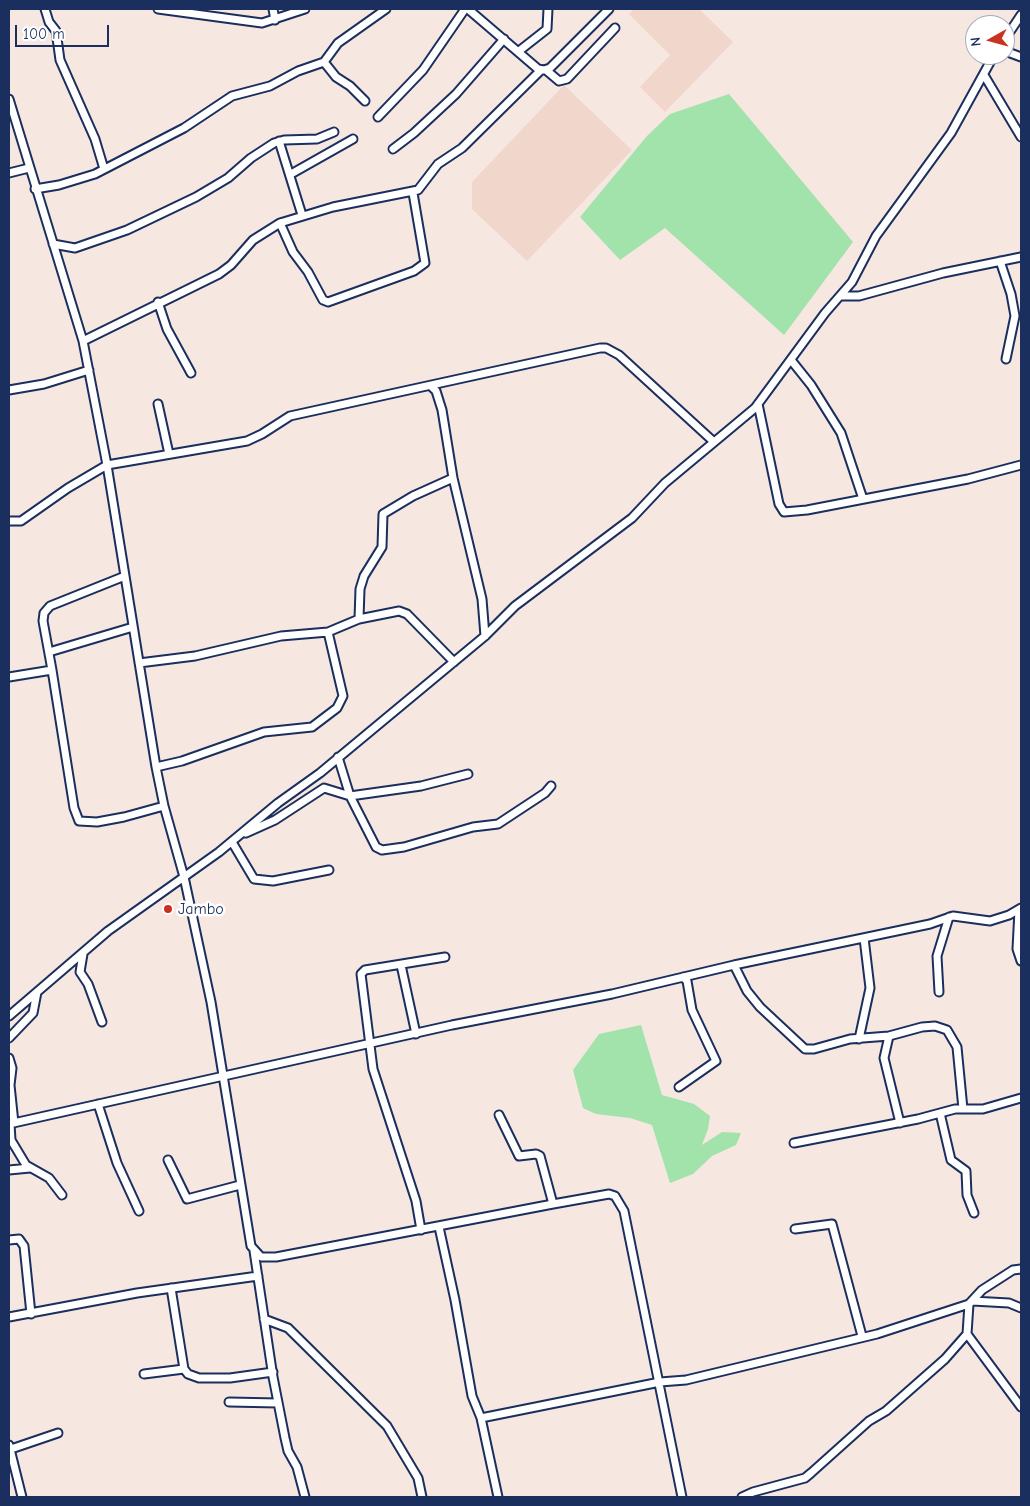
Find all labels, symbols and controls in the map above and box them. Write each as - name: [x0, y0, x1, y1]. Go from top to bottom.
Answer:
- scale bar: [18, 15, 111, 47]
- north arrow: [965, 15, 1015, 65]
- text: 100 m: [23, 25, 65, 43]
- text: N: [967, 36, 985, 47]
- place label: Jambo: [178, 899, 224, 919]
- marker: Jambo: [162, 903, 174, 915]

